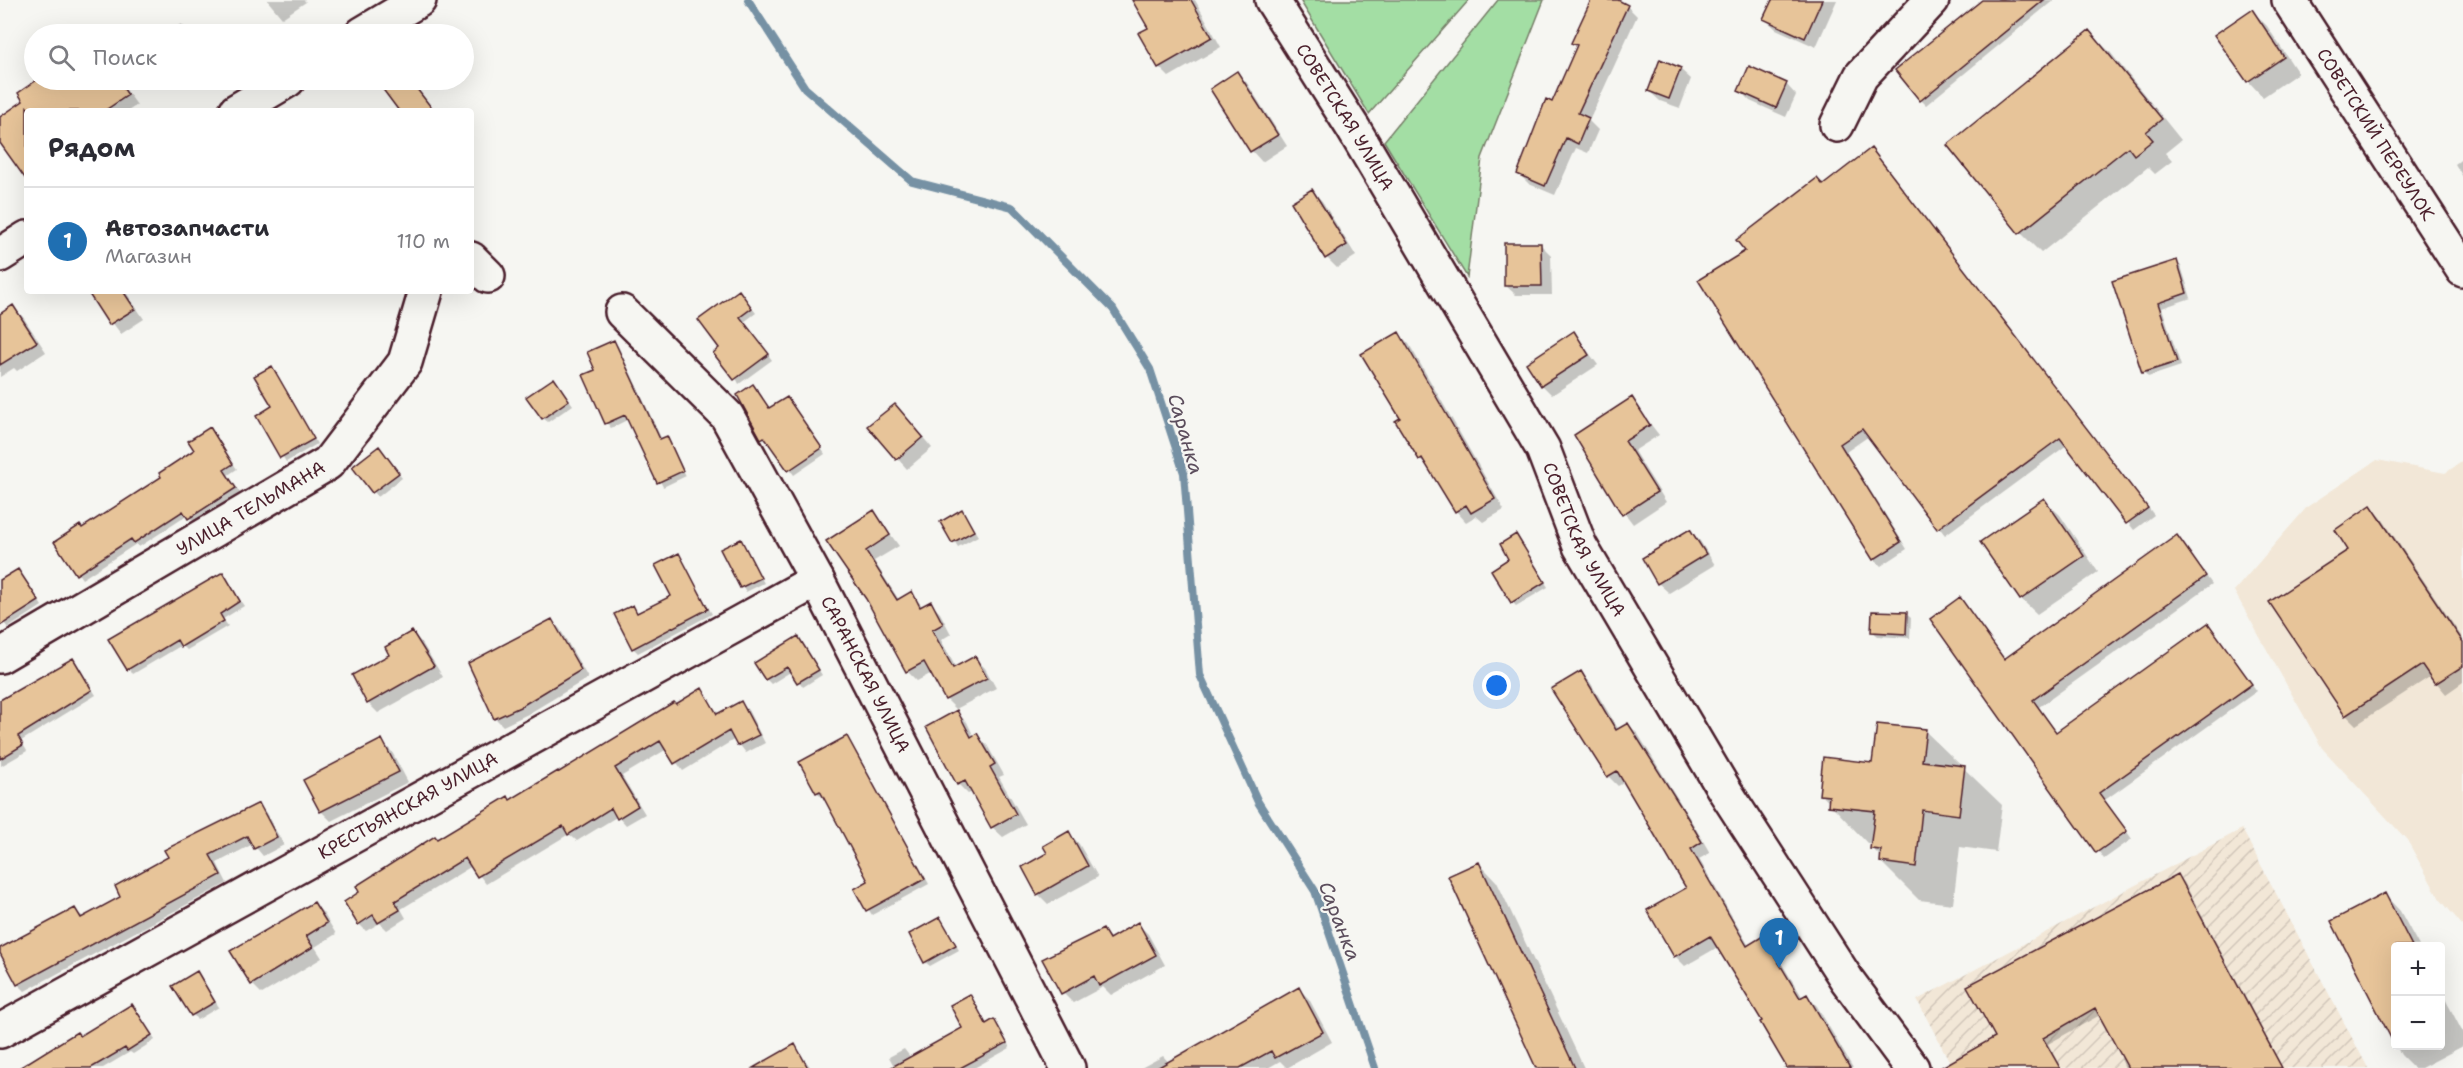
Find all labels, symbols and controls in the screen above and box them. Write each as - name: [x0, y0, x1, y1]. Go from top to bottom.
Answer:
- search box: [24, 24, 474, 90]
- street label: СОВЕТСКАЯ УЛИЦА: [1291, 39, 1399, 195]
- icon: search: [45, 41, 78, 74]
- text: Поиск: [93, 43, 157, 72]
- street label: СОВЕТСКИЙ ПЕРЕУЛОК: [2311, 44, 2440, 226]
- text: Рядом: [48, 130, 135, 165]
- text: Автозапчасти: [105, 214, 269, 243]
- text: 1: [63, 228, 72, 254]
- text: 110 m: [396, 228, 450, 254]
- text: Магазин: [105, 243, 192, 269]
- water label: Саранка: [1162, 391, 1210, 477]
- street label: УЛИЦА ТЕЛЬМАНА: [172, 455, 330, 562]
- street label: СОВЕТСКАЯ УЛИЦА: [1537, 459, 1631, 621]
- street label: САРАНСКАЯ УЛИЦА: [815, 592, 916, 757]
- your location: [1482, 671, 1511, 700]
- street label: КРЕСТЬЯНСКАЯ УЛИЦА: [314, 746, 502, 865]
- water label: Саранка: [1313, 878, 1367, 964]
- pin: 1: [1760, 918, 1798, 968]
- map controls: [2391, 942, 2445, 1050]
- button: +: [2391, 942, 2445, 996]
- button: −: [2391, 996, 2445, 1050]

